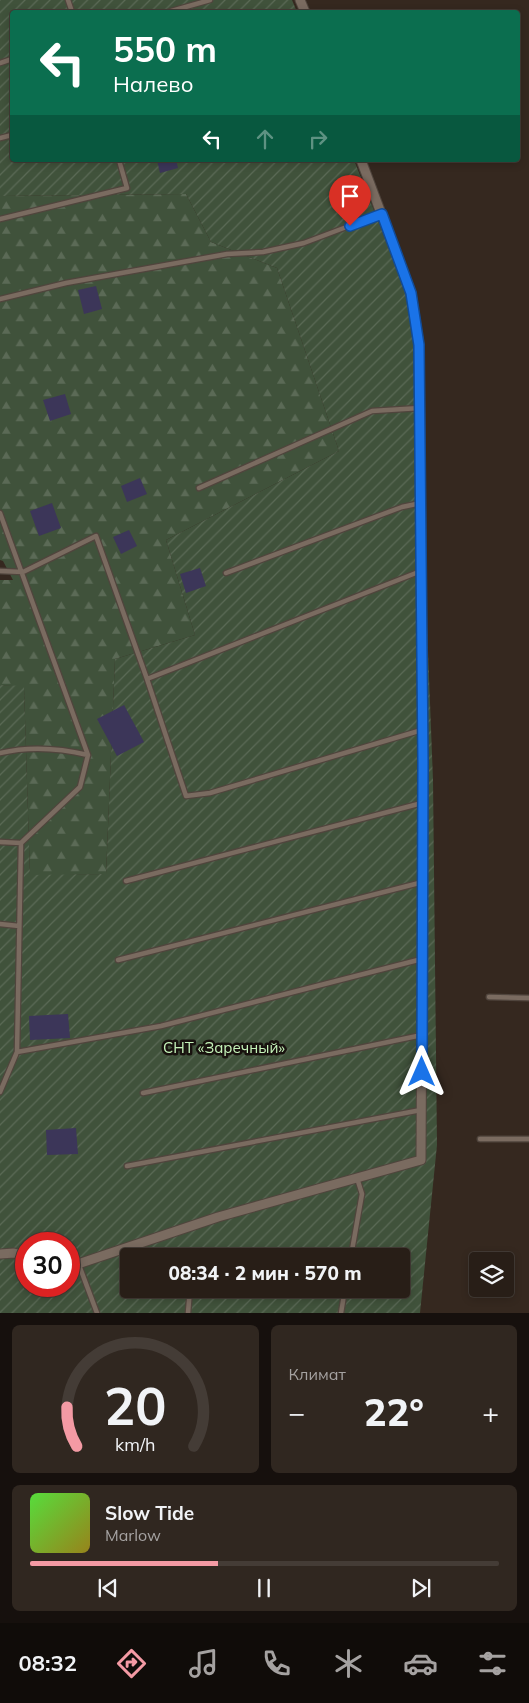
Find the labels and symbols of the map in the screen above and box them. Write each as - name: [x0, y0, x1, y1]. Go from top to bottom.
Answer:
- pin: [329, 175, 371, 226]
- park label: СНТ «Заречный»: [163, 1038, 285, 1057]
- position arrow: [395, 1045, 447, 1097]
- speed limit sign: 30: [15, 1232, 80, 1297]

